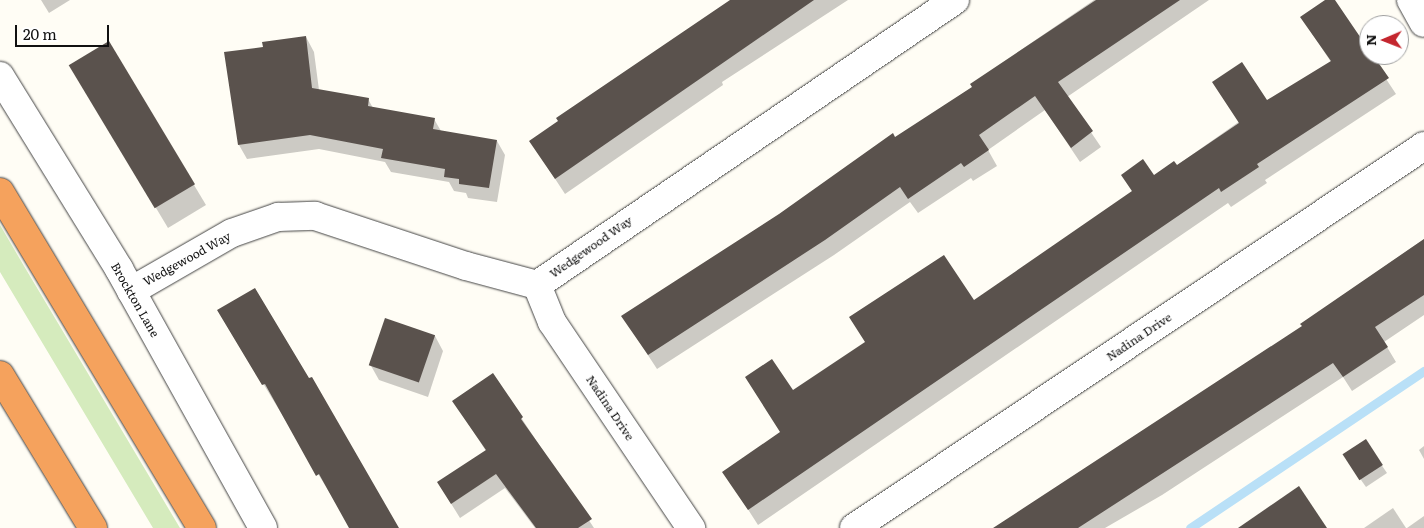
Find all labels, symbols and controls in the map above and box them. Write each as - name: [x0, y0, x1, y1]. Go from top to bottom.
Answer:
- scale bar: [18, 15, 111, 47]
- north arrow: [1359, 15, 1409, 65]
- text: 20 m: [23, 22, 57, 45]
- text: N: [1360, 34, 1380, 46]
- street label: Wedgewood Way: [547, 213, 635, 281]
- street label: Wedgewood Way: [141, 229, 233, 289]
- street label: Brockton Lane: [108, 260, 162, 340]
- street label: Nadina Drive: [1104, 310, 1174, 364]
- street label: Nadina Drive: [583, 373, 637, 443]

